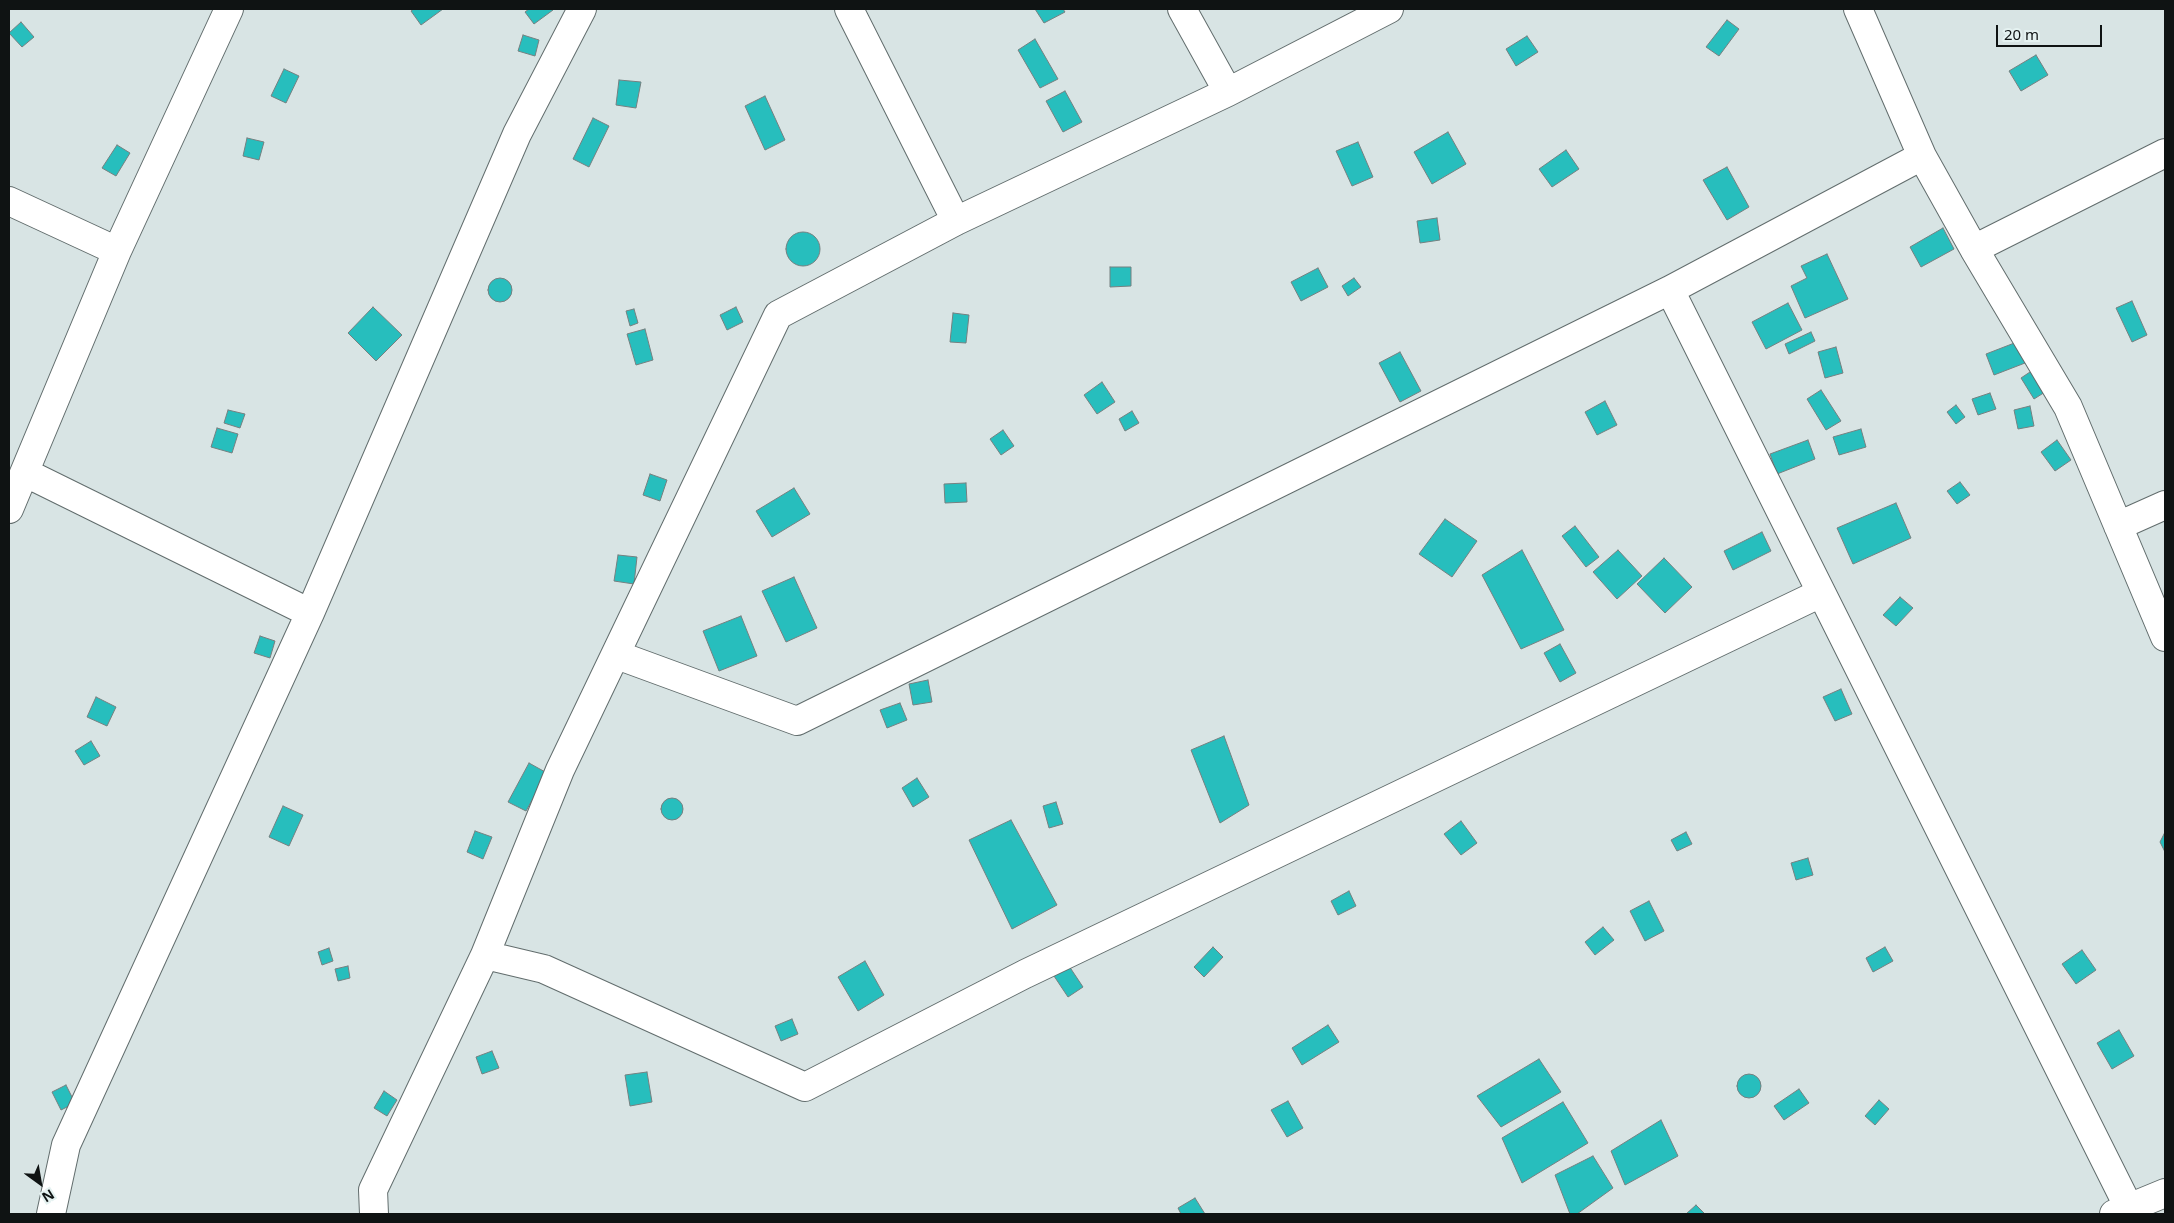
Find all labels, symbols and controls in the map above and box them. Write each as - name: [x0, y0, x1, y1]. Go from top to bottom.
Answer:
- scale bar: [1999, 15, 2105, 47]
- text: 20 m: [2004, 24, 2039, 44]
- north arrow: [15, 1158, 65, 1208]
- text: N: [38, 1185, 58, 1207]

